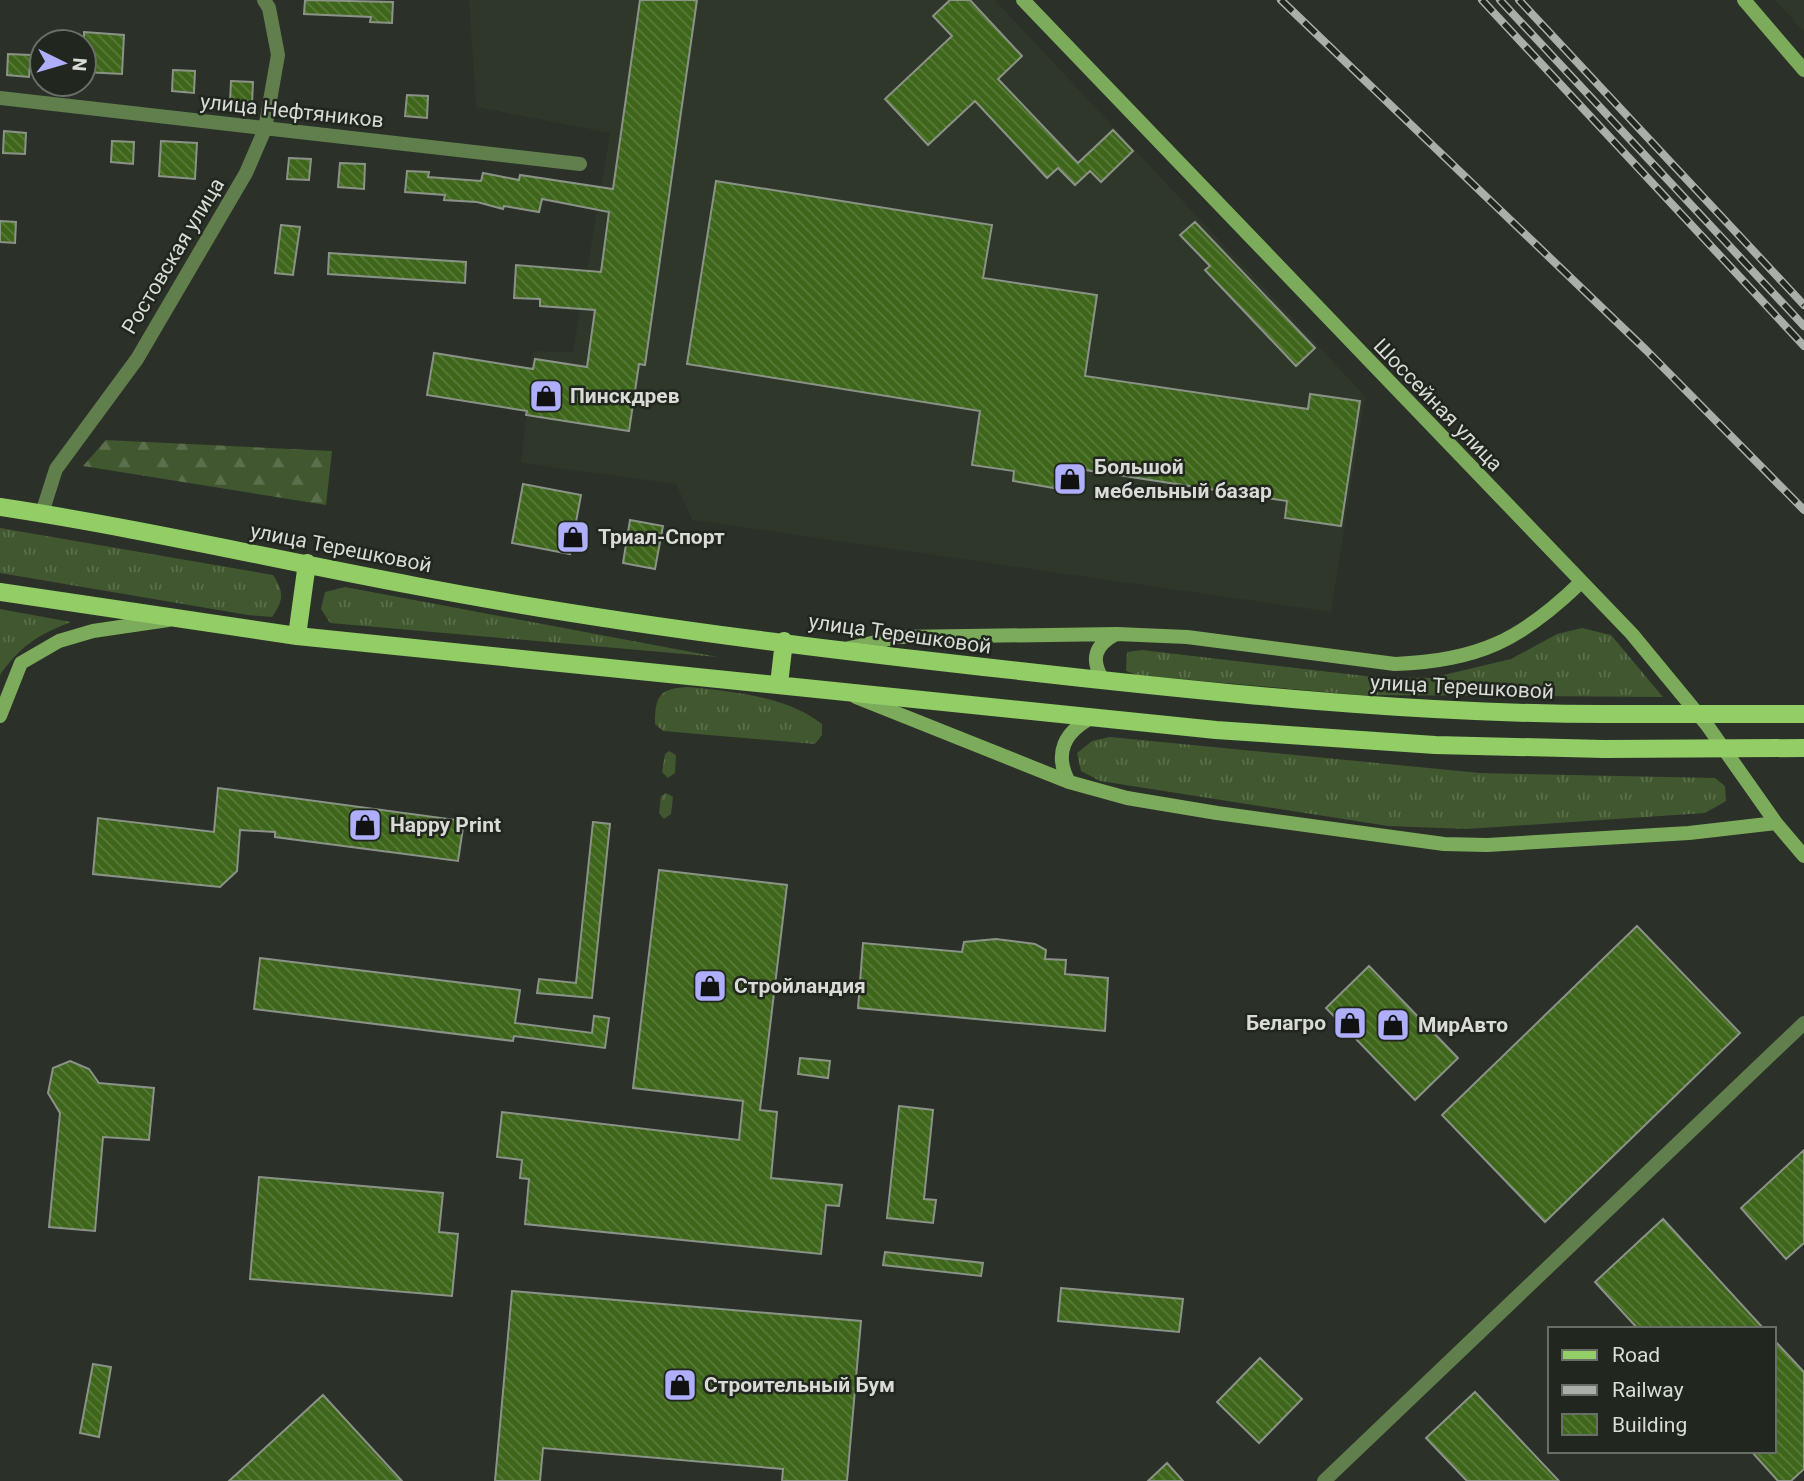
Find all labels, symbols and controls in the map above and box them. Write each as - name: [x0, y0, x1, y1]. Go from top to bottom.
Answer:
- north arrow: [28, 28, 98, 98]
- text: N: [67, 57, 91, 72]
- street label: улица Нефтяников: [199, 89, 385, 133]
- street label: Ростовская улица: [117, 174, 229, 338]
- street label: Шоссейная улица: [1369, 334, 1507, 476]
- shop icon: Пинскдрев: [527, 377, 565, 415]
- place label: Пинскдрев: [570, 384, 680, 408]
- place label: Большой мебельный базар: [1094, 455, 1272, 503]
- shop icon: Большой мебельный базар: [1051, 460, 1089, 498]
- shop icon: Триал-Спорт: [554, 518, 592, 556]
- street label: улица Терешковой: [248, 519, 434, 577]
- place label: Триал-Спорт: [598, 525, 725, 549]
- street label: улица Терешковой: [807, 609, 993, 659]
- street label: улица Терешковой: [1369, 670, 1555, 704]
- shop icon: Happy Print: [346, 806, 384, 844]
- place label: Happy Print: [390, 813, 501, 837]
- shop icon: Стройландия: [691, 967, 729, 1005]
- place label: Стройландия: [734, 974, 866, 998]
- shop icon: Белагро: [1331, 1004, 1369, 1042]
- shop icon: МирАвто: [1374, 1006, 1412, 1044]
- place label: Белагро: [1246, 1011, 1326, 1035]
- place label: МирАвто: [1418, 1013, 1508, 1037]
- legend: [1548, 1327, 1776, 1453]
- text: Road: [1612, 1343, 1660, 1367]
- shop icon: Строительный Бум: [661, 1366, 699, 1404]
- place label: Строительный Бум: [704, 1373, 895, 1397]
- text: Railway: [1612, 1378, 1684, 1402]
- text: Building: [1612, 1413, 1687, 1437]

